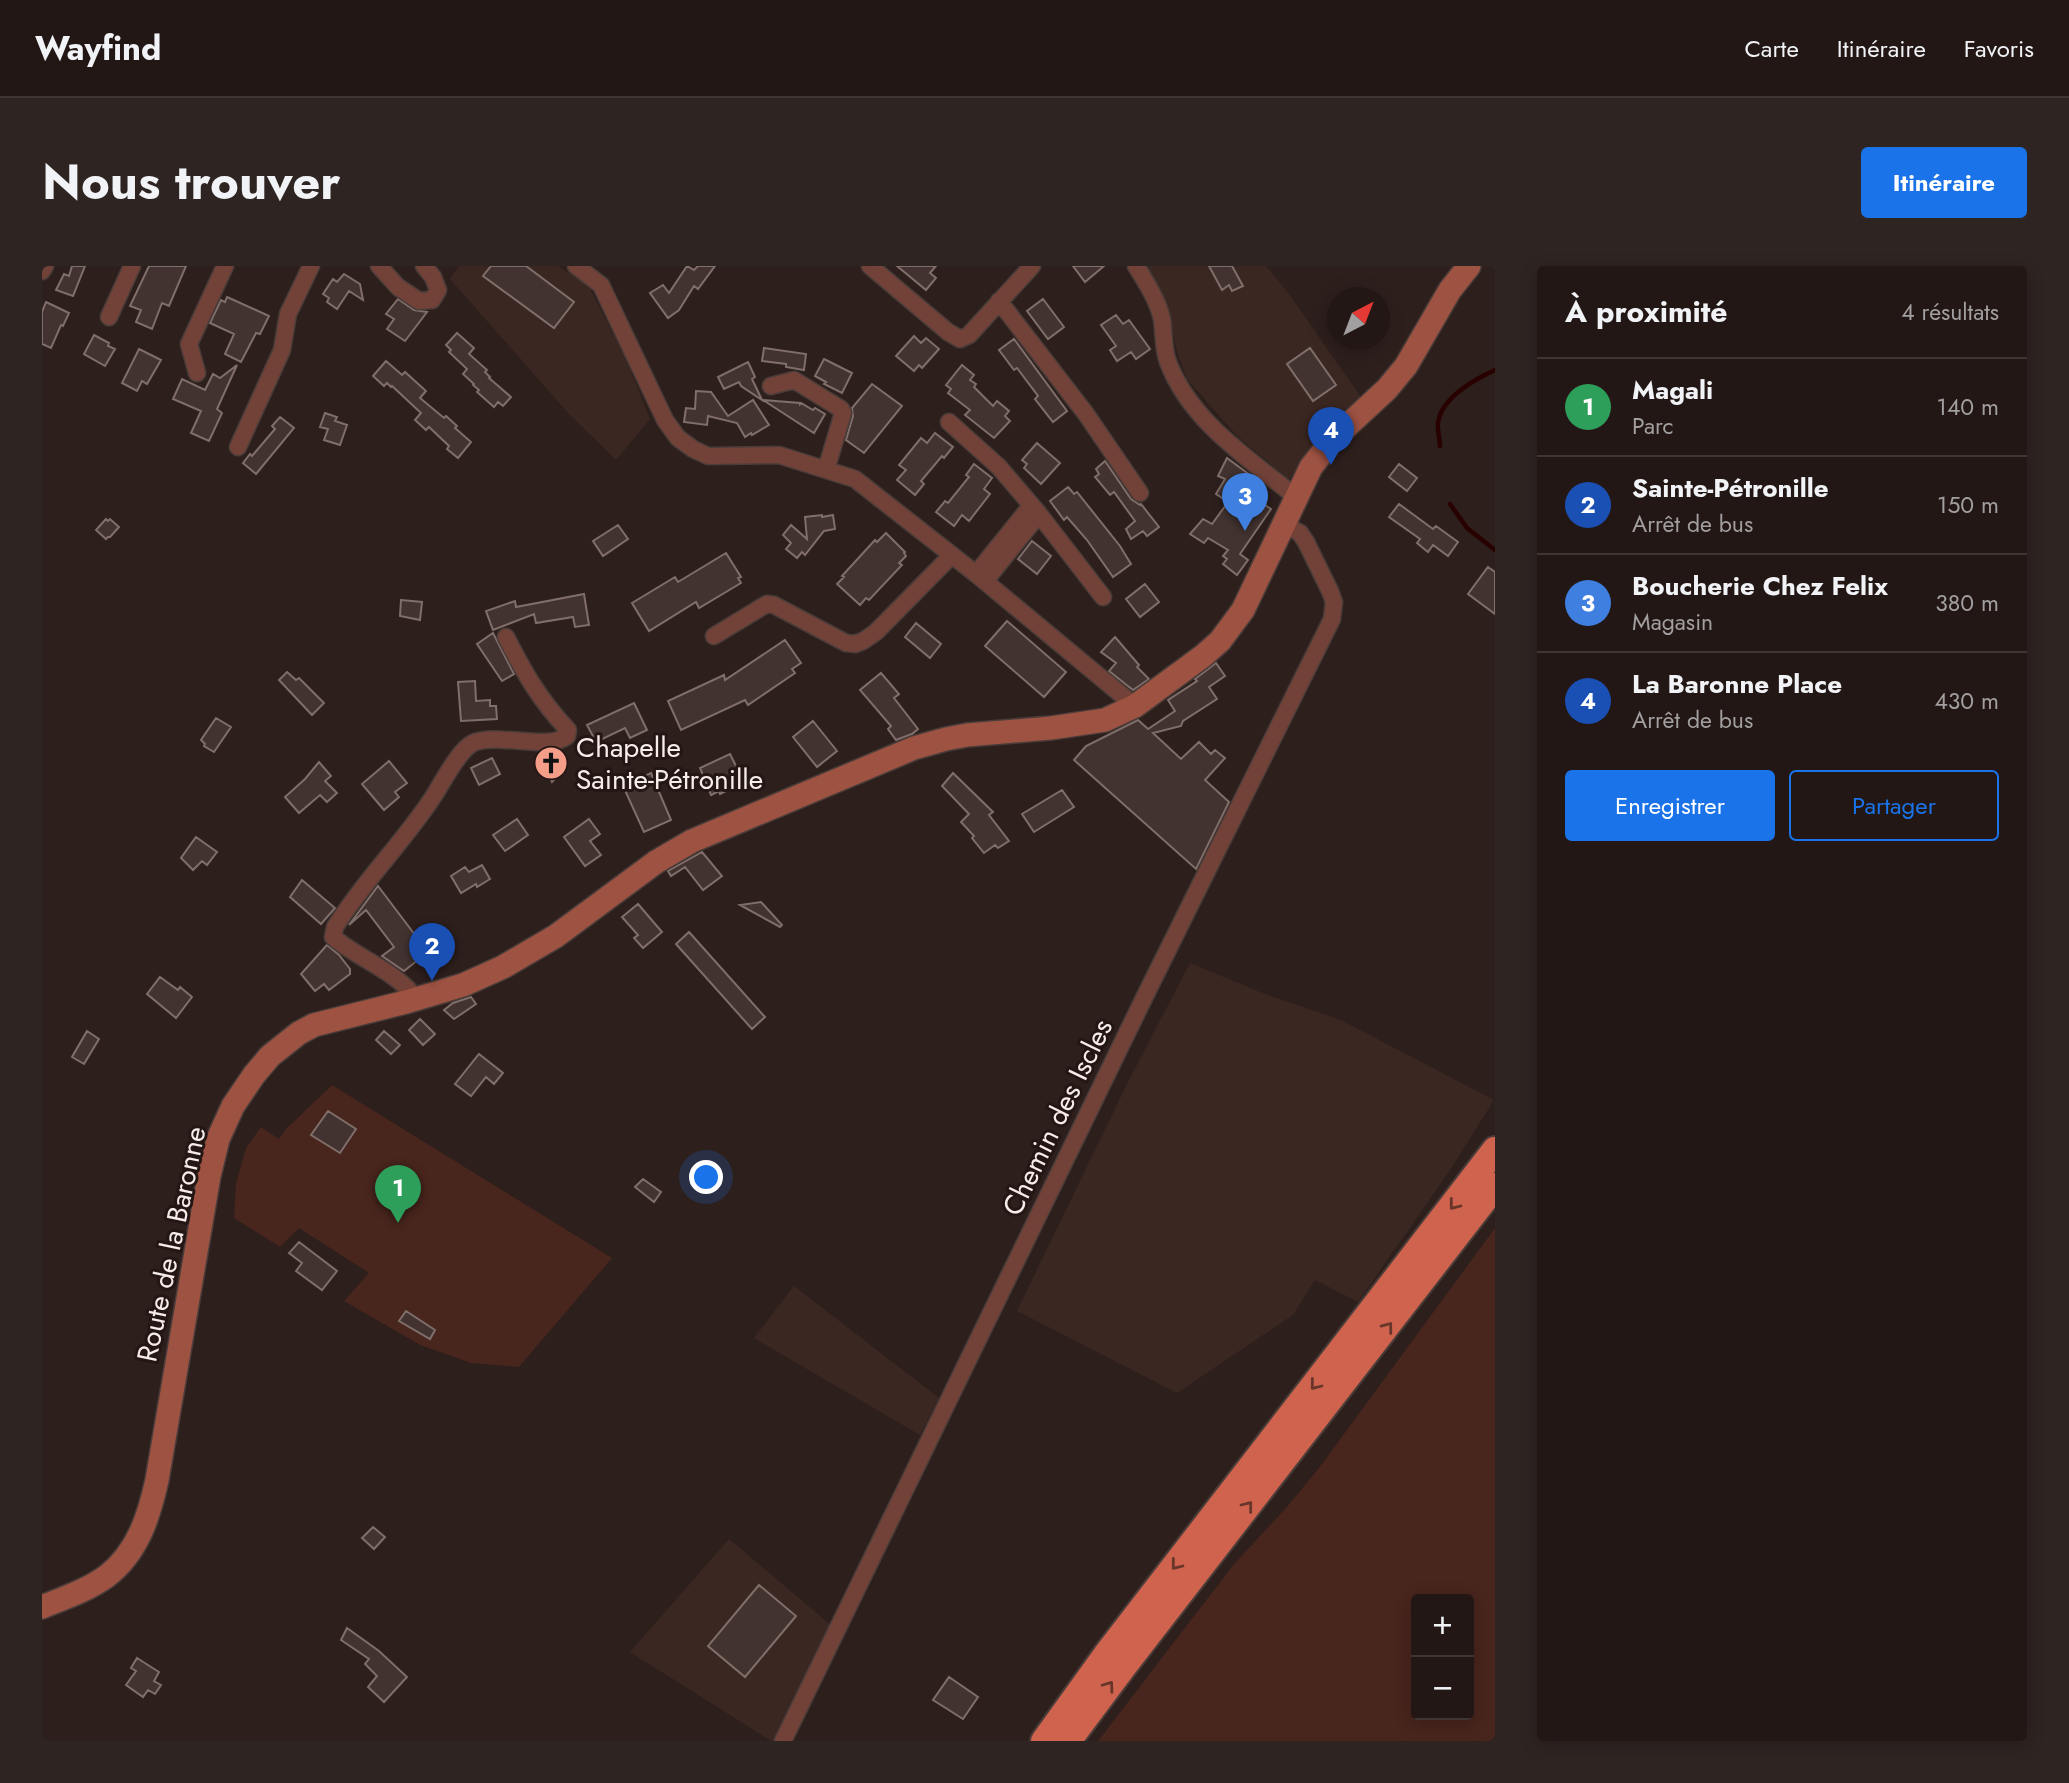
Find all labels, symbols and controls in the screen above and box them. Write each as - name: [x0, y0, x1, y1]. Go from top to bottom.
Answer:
- text: Wayfind: [35, 25, 161, 72]
- text: Carte: [1744, 31, 1799, 66]
- text: Itinéraire: [1837, 31, 1926, 66]
- text: Favoris: [1964, 31, 2034, 66]
- text: Nous trouver: [42, 147, 340, 217]
- button: Itinéraire: [1861, 147, 2027, 218]
- north arrow: [1327, 287, 1390, 350]
- text: À proximité: [1565, 290, 1728, 333]
- text: 4 résultats: [1901, 295, 1999, 329]
- text: Magali: [1632, 371, 1713, 409]
- text: 1: [1582, 390, 1594, 424]
- text: 140 m: [1937, 390, 1999, 424]
- pin: 4: [1308, 407, 1354, 465]
- text: Parc: [1632, 409, 1674, 443]
- text: Sainte-Pétronille: [1632, 469, 1829, 507]
- pin: 3: [1222, 473, 1268, 531]
- text: 2: [1580, 488, 1596, 522]
- text: 150 m: [1937, 488, 1999, 522]
- text: Arrêt de bus: [1632, 507, 1753, 541]
- text: Boucherie Chez Felix: [1632, 567, 1888, 605]
- text: 3: [1581, 586, 1595, 620]
- text: 380 m: [1935, 586, 1999, 620]
- text: Magasin: [1632, 605, 1713, 639]
- text: La Baronne Place: [1632, 665, 1842, 703]
- text: 4: [1580, 684, 1596, 718]
- text: 430 m: [1934, 684, 1999, 718]
- text: Arrêt de bus: [1632, 703, 1753, 737]
- place label: Chapelle Sainte-Pétronille: [576, 727, 763, 800]
- church icon: Chapelle Sainte-Pétronille: [532, 744, 570, 782]
- button: Enregistrer: [1565, 770, 1775, 841]
- button: Partager: [1789, 770, 1999, 841]
- pin: 2: [409, 923, 455, 981]
- street label: Chemin des Iscles: [992, 1012, 1123, 1222]
- street label: Route de la Baronne: [127, 1123, 216, 1366]
- your location: [689, 1160, 723, 1194]
- pin: 1: [375, 1165, 421, 1223]
- one-way arrow: [1450, 1197, 1463, 1209]
- one-way arrow: [1379, 1322, 1392, 1334]
- one-way arrow: [1311, 1377, 1324, 1390]
- one-way arrow: [1239, 1501, 1252, 1514]
- one-way arrow: [1172, 1557, 1185, 1569]
- map controls: [1411, 1594, 1474, 1720]
- button: +: [1411, 1594, 1474, 1657]
- button: −: [1411, 1657, 1474, 1720]
- one-way arrow: [1100, 1681, 1113, 1694]

